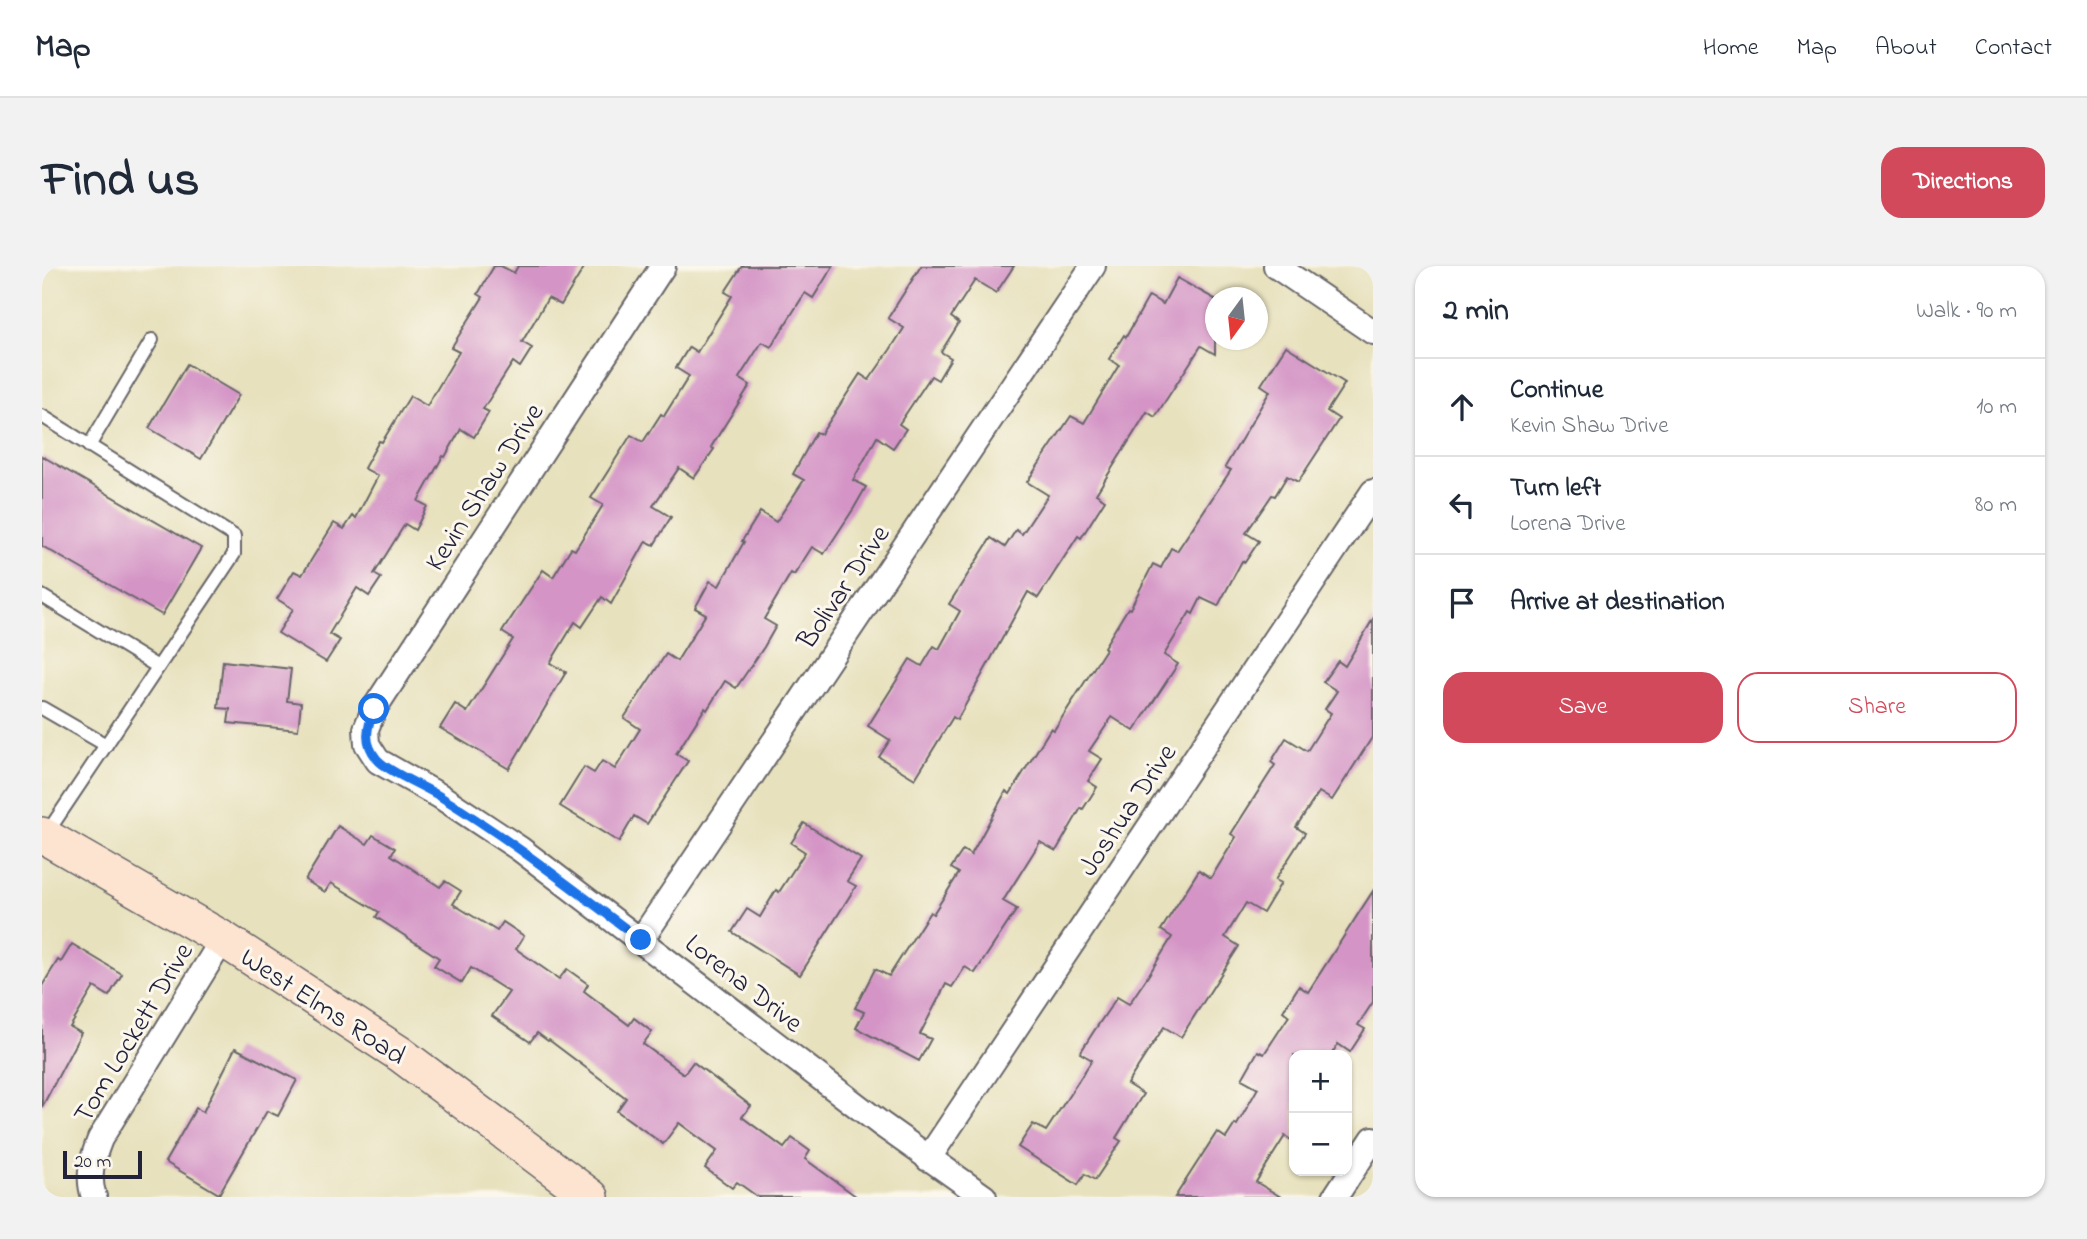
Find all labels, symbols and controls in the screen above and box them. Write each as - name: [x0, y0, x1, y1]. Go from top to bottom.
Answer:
- text: Map: [35, 24, 91, 72]
- text: Home: [1703, 31, 1759, 66]
- text: Map: [1797, 31, 1837, 66]
- text: About: [1875, 31, 1937, 66]
- text: Contact: [1975, 31, 2052, 66]
- text: Find us: [42, 146, 199, 218]
- button: Directions: [1881, 147, 2045, 218]
- north arrow: [1205, 287, 1268, 350]
- text: 2 min: [1443, 290, 1509, 334]
- text: Walk · 90 m: [1916, 295, 2017, 328]
- text: Continue: [1510, 372, 1603, 410]
- icon: ahead: [1443, 388, 1481, 426]
- text: 10 m: [1976, 391, 2017, 424]
- street label: Kevin Shaw Drive: [416, 395, 556, 580]
- text: Kevin Shaw Drive: [1510, 410, 1669, 443]
- text: Turn left: [1510, 470, 1601, 508]
- icon: left: [1443, 486, 1481, 524]
- text: 80 m: [1975, 489, 2017, 522]
- text: Lorena Drive: [1510, 508, 1625, 541]
- street label: Bolivar Drive: [788, 517, 902, 659]
- icon: arrive: [1443, 584, 1481, 622]
- text: Arrive at destination: [1510, 584, 1725, 622]
- button: Save: [1443, 672, 1723, 743]
- button: Share: [1737, 672, 2017, 743]
- route start: [358, 693, 389, 724]
- street label: Joshua Drive: [1069, 736, 1189, 886]
- route end: [625, 924, 656, 955]
- street label: Lorena Drive: [675, 925, 811, 1044]
- street label: Tom Lockett Drive: [65, 935, 206, 1132]
- street label: West Elms Road: [231, 939, 413, 1077]
- map controls: [1289, 1050, 1352, 1176]
- button: +: [1289, 1050, 1352, 1113]
- button: −: [1289, 1113, 1352, 1176]
- scale bar: [63, 1148, 142, 1180]
- text: 20 m: [74, 1149, 111, 1176]

